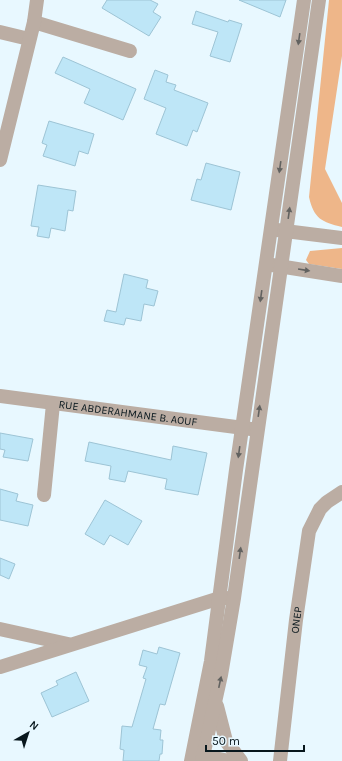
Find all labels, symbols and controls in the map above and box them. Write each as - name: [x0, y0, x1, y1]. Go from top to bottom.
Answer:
- one-way arrow: [296, 33, 302, 45]
- one-way arrow: [277, 161, 283, 173]
- one-way arrow: [286, 207, 292, 219]
- one-way arrow: [298, 267, 310, 273]
- one-way arrow: [258, 290, 264, 302]
- street label: RUE ABDERAHMANE B. AOUF: [58, 398, 198, 429]
- one-way arrow: [256, 405, 262, 417]
- one-way arrow: [236, 446, 242, 458]
- one-way arrow: [237, 547, 243, 560]
- street label: ONEP: [289, 606, 305, 634]
- one-way arrow: [217, 676, 223, 688]
- north arrow: [8, 713, 48, 753]
- text: N: [27, 718, 41, 733]
- scale bar: [206, 727, 304, 753]
- text: 50 m: [212, 734, 240, 748]

